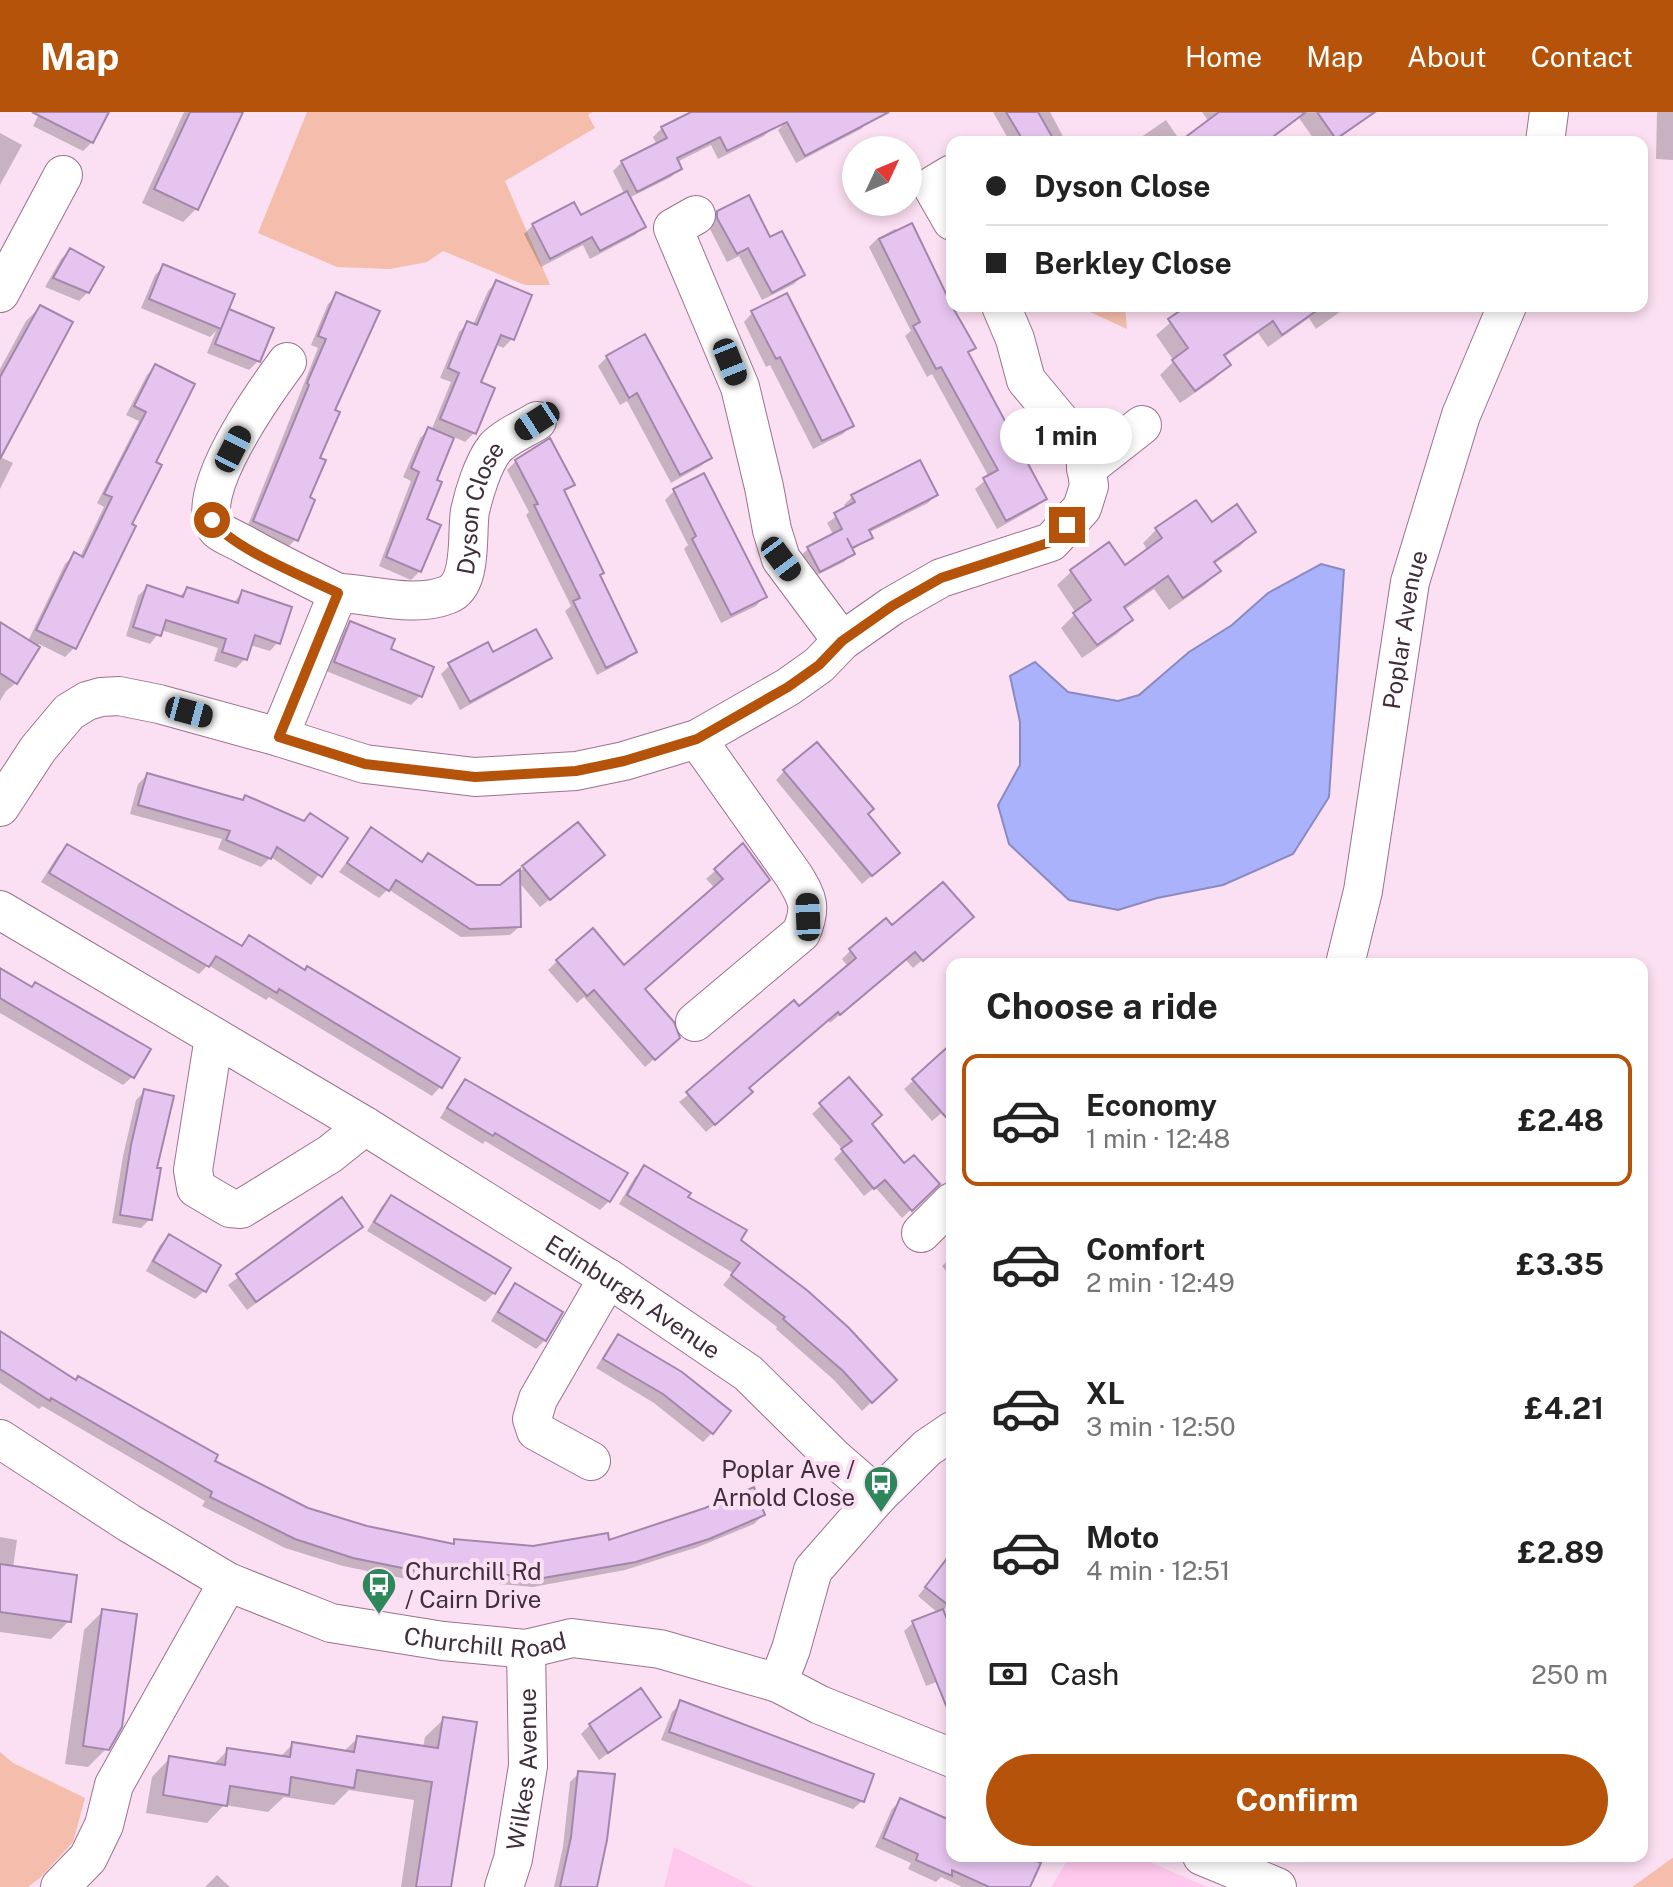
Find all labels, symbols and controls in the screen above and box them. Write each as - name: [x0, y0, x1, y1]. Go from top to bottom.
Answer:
- text: Map: [40, 34, 119, 79]
- text: Home: [1185, 40, 1262, 73]
- text: Map: [1306, 40, 1363, 73]
- text: About: [1407, 40, 1487, 73]
- text: Contact: [1531, 40, 1633, 73]
- north arrow: [842, 136, 922, 216]
- map controls: [842, 136, 922, 216]
- text: Dyson Close: [1034, 168, 1211, 204]
- text: Berkley Close: [1034, 245, 1232, 281]
- car: [710, 335, 750, 389]
- car: [510, 398, 564, 444]
- callout: 1 min: [1001, 409, 1133, 465]
- text: 1 min: [1035, 420, 1097, 451]
- car: [211, 422, 255, 476]
- street label: Dyson Close: [451, 435, 509, 577]
- route start: [194, 502, 230, 538]
- route end: [1049, 507, 1085, 543]
- car: [757, 533, 805, 585]
- street label: Poplar Avenue: [1377, 547, 1433, 711]
- car: [163, 694, 215, 730]
- car: [795, 893, 821, 941]
- text: Choose a ride: [986, 985, 1218, 1027]
- icon: car: [990, 1084, 1062, 1156]
- text: Economy: [1086, 1087, 1217, 1123]
- text: £2.48: [1518, 1102, 1604, 1138]
- text: 1 min · 12:48: [1086, 1123, 1230, 1154]
- icon: car: [990, 1228, 1062, 1300]
- street label: Edinburgh Avenue: [541, 1229, 726, 1364]
- text: Comfort: [1086, 1231, 1205, 1267]
- text: £3.35: [1516, 1246, 1604, 1282]
- text: 2 min · 12:49: [1086, 1267, 1235, 1298]
- icon: car: [990, 1372, 1062, 1444]
- text: XL: [1086, 1375, 1125, 1411]
- text: £4.21: [1524, 1390, 1604, 1426]
- text: 3 min · 12:50: [1086, 1411, 1236, 1442]
- place label: Poplar Ave / Arnold Close: [712, 1455, 856, 1511]
- bus stop icon: Poplar Ave / Arnold Close: [862, 1464, 900, 1514]
- icon: car: [990, 1516, 1062, 1588]
- text: Moto: [1086, 1519, 1159, 1555]
- text: £2.89: [1518, 1534, 1604, 1570]
- text: 4 min · 12:51: [1086, 1555, 1230, 1586]
- place label: Churchill Rd / Cairn Drive: [405, 1557, 542, 1613]
- bus stop icon: Churchill Rd / Cairn Drive: [360, 1566, 398, 1616]
- street label: Churchill Road: [402, 1621, 569, 1663]
- icon: cash: [986, 1652, 1030, 1696]
- text: Cash: [1050, 1656, 1119, 1692]
- text: 250 m: [1531, 1659, 1608, 1690]
- street label: Wilkes Avenue: [501, 1688, 542, 1852]
- button: Confirm: [986, 1754, 1608, 1846]

